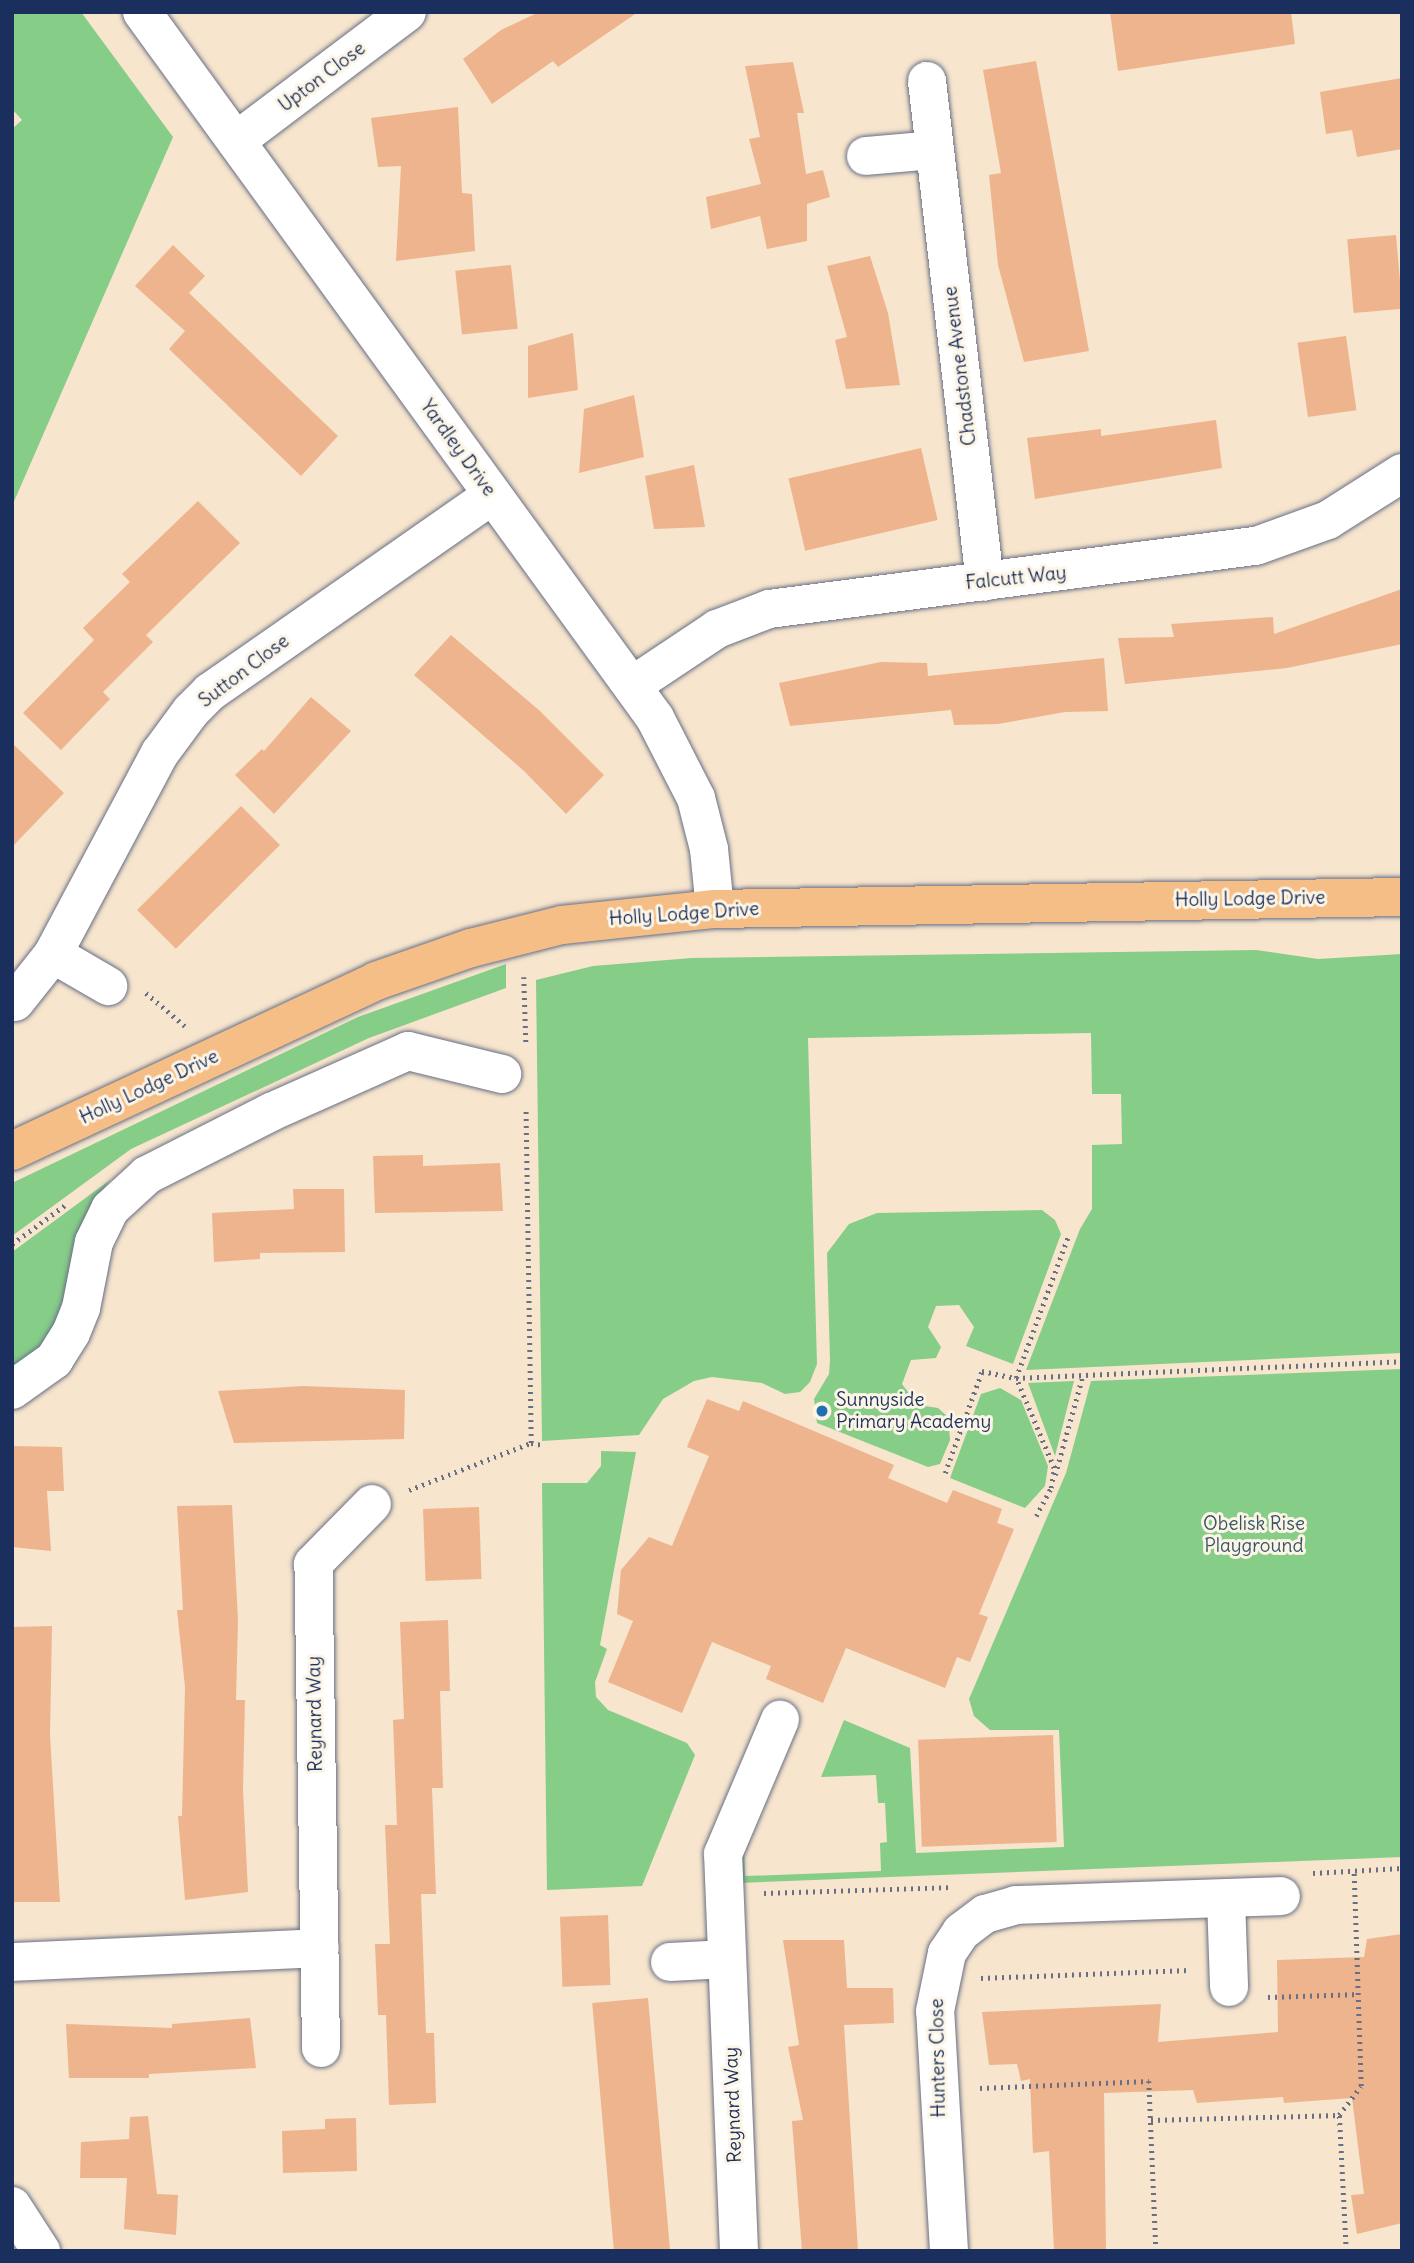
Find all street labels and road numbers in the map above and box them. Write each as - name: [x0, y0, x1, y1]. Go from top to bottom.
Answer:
- street label: Upton Close: [274, 37, 370, 117]
- street label: Chadstone Avenue: [939, 285, 981, 447]
- street label: Yardley Drive: [415, 395, 501, 501]
- street label: Falcutt Way: [964, 561, 1068, 595]
- street label: Sutton Close: [194, 630, 294, 712]
- street label: Holly Lodge Drive: [1175, 886, 1325, 912]
- street label: Holly Lodge Drive: [608, 897, 760, 931]
- street label: Holly Lodge Drive: [76, 1045, 222, 1129]
- street label: Reynard Way: [303, 1656, 327, 1772]
- street label: Hunters Close: [926, 1998, 950, 2118]
- street label: Reynard Way: [720, 2047, 746, 2163]

